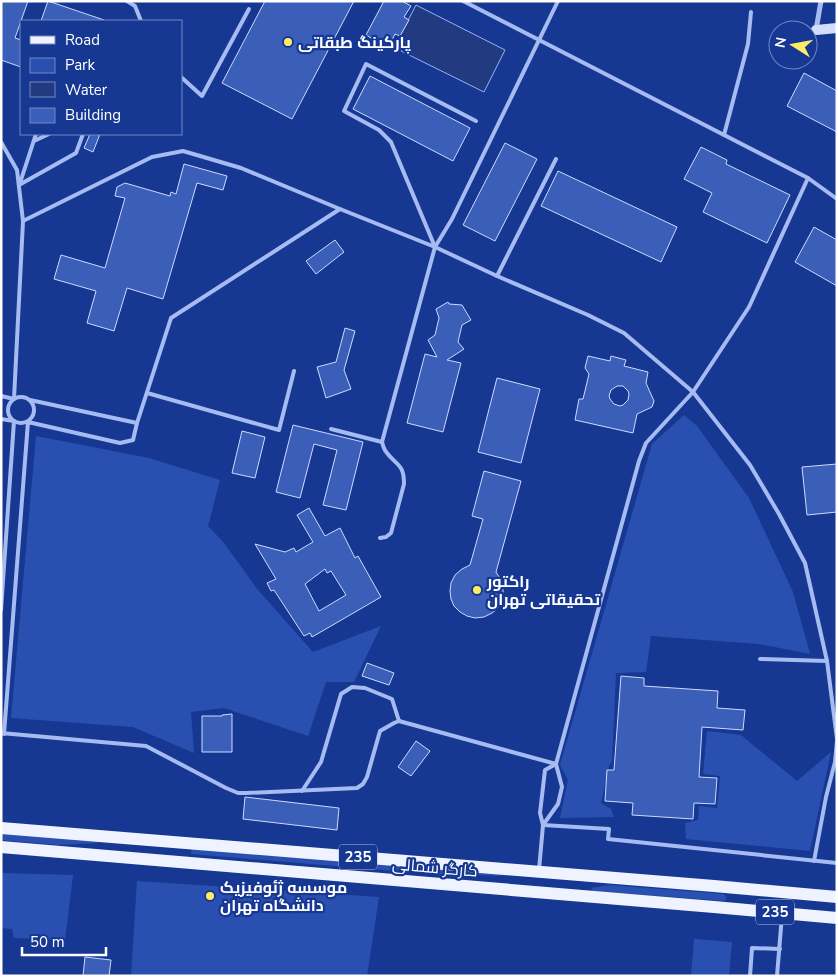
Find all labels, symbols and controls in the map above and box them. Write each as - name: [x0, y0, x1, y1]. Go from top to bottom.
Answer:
- legend: [20, 20, 182, 135]
- north arrow: [768, 20, 818, 70]
- text: Road: [65, 30, 100, 50]
- place label: پارکینگ طبقاتی: [298, 32, 411, 54]
- marker: پارکینگ طبقاتی: [282, 36, 294, 48]
- text: N: [770, 36, 791, 50]
- text: Park: [65, 55, 95, 75]
- text: Water: [65, 80, 108, 100]
- text: Building: [65, 105, 121, 125]
- place label: راکتور تحقیقاتی تهران: [486, 571, 601, 611]
- marker: راکتور تحقیقاتی تهران: [471, 584, 483, 596]
- road number: 235: [339, 844, 377, 870]
- street label: کارگر شمالی: [391, 853, 479, 883]
- place label: موسسه ژئوفیزیک دانشگاه تهران: [220, 877, 347, 917]
- marker: موسسه ژئوفیزیک دانشگاه تهران: [204, 890, 216, 902]
- road number: 235: [756, 900, 794, 924]
- scale bar: [22, 924, 106, 956]
- text: 50 m: [30, 932, 65, 952]

